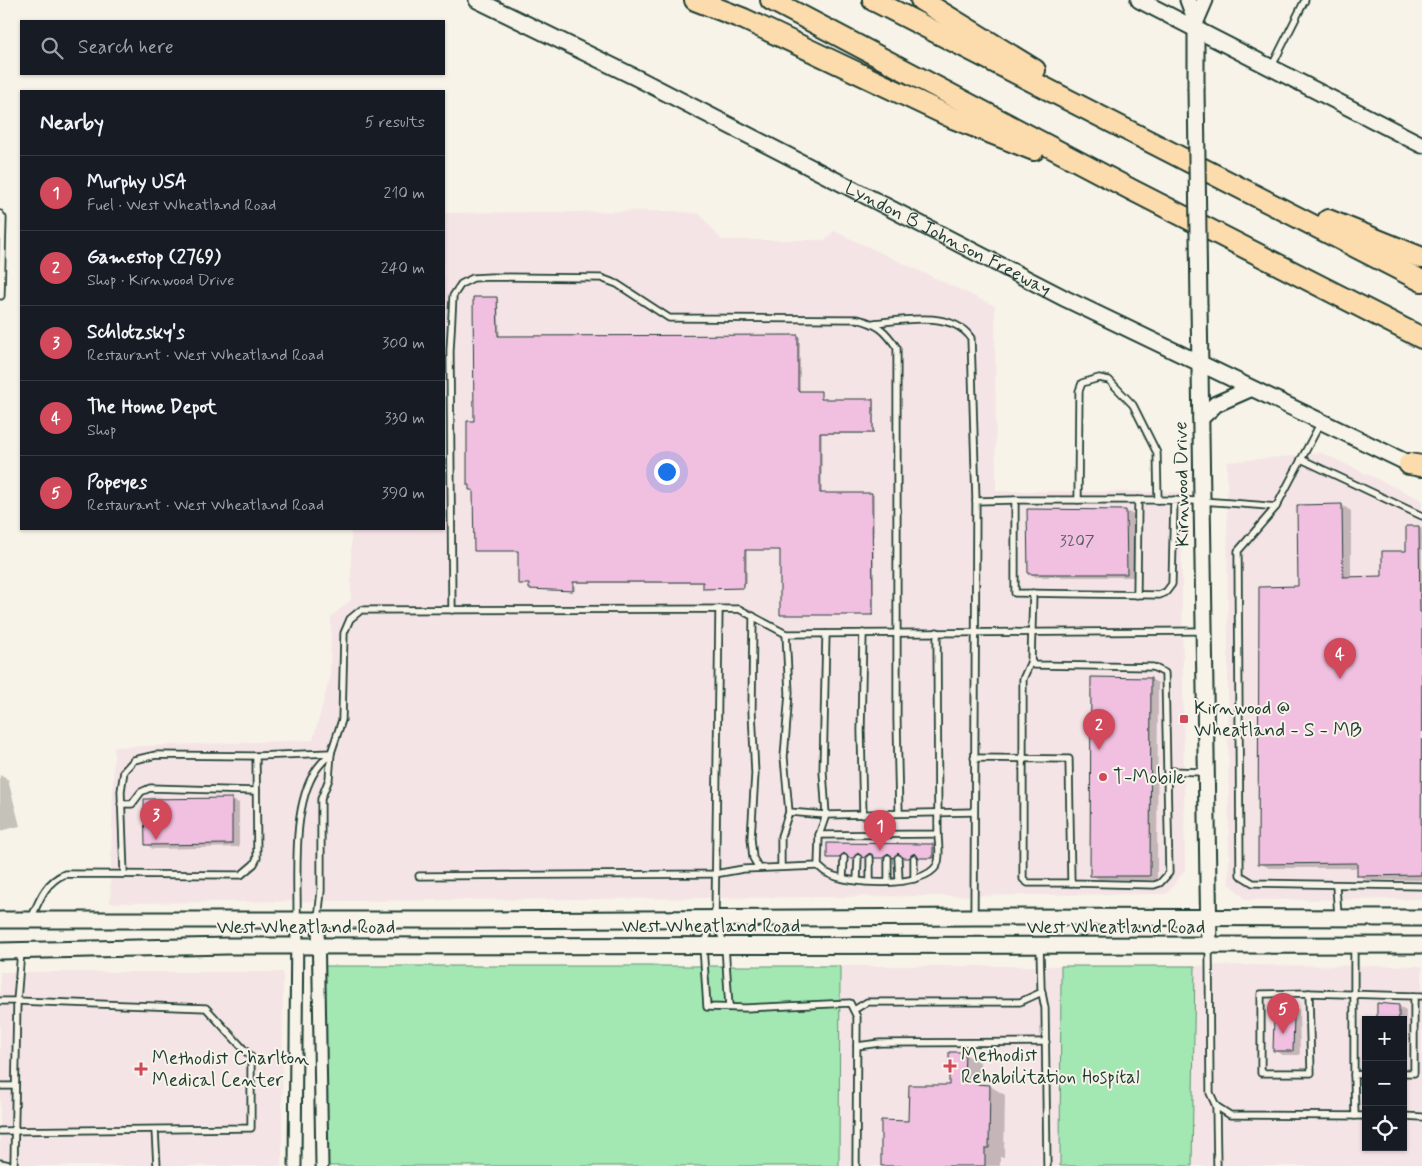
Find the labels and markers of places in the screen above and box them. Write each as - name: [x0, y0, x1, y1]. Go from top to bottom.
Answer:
- pin: 4: [1324, 638, 1356, 679]
- place label: Kirnwood @ Wheatland - S - MB: [1194, 696, 1362, 743]
- pin: 2: [1083, 709, 1115, 750]
- marker: Kirnwood @ Wheatland - S - MB: [1178, 713, 1190, 725]
- place label: T-Mobile: [1113, 765, 1185, 790]
- marker: T-Mobile: [1097, 771, 1109, 783]
- pin: 3: [140, 799, 172, 840]
- pin: 1: [864, 810, 896, 851]
- pin: 5: [1267, 993, 1299, 1034]
- place label: Methodist Rehabilitation Hospital: [961, 1043, 1140, 1090]
- place label: Methodist Charlton Medical Center: [152, 1046, 309, 1093]
- marker: Methodist Rehabilitation Hospital: [943, 1059, 957, 1073]
- marker: Methodist Charlton Medical Center: [134, 1062, 148, 1076]

